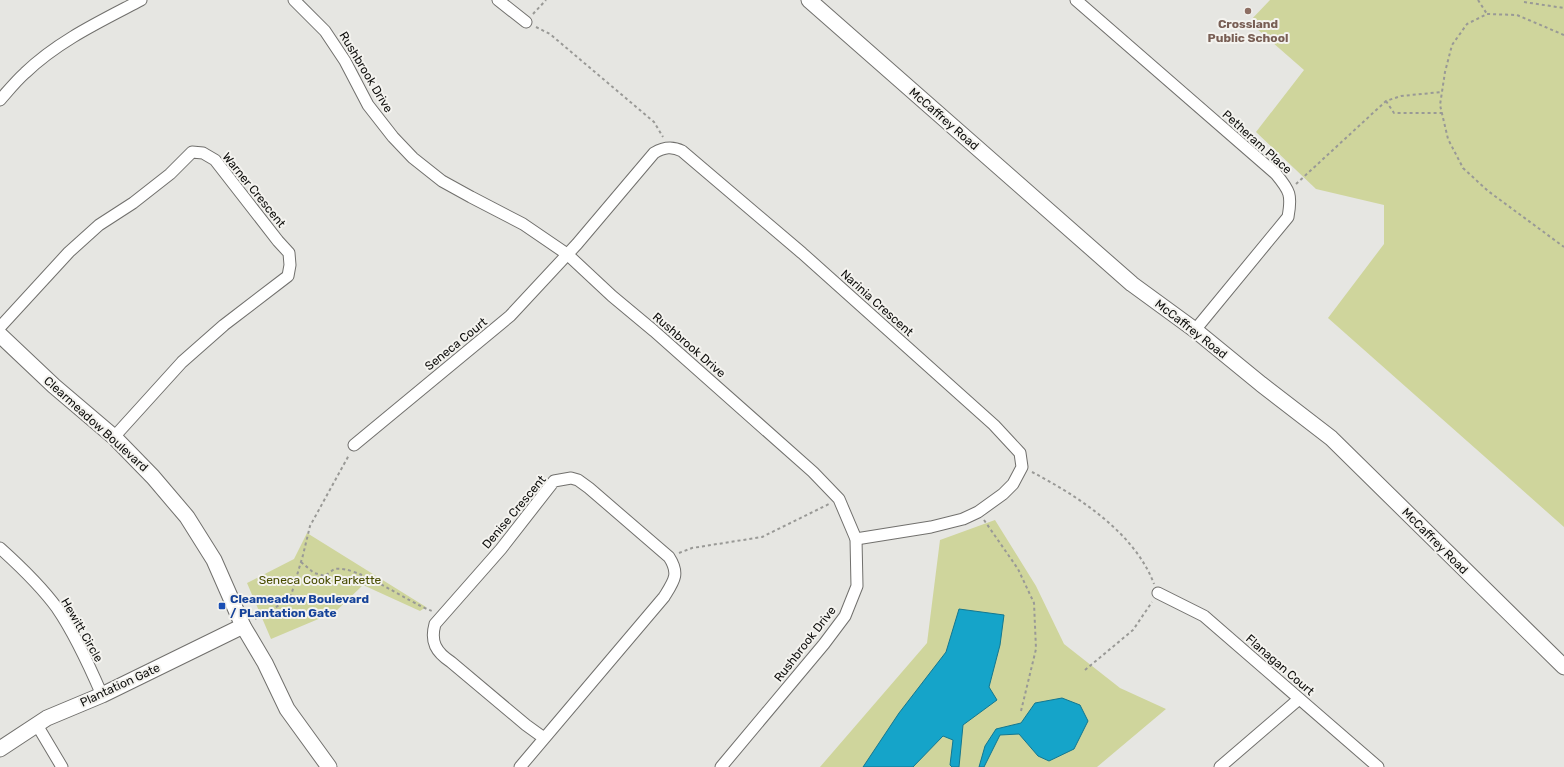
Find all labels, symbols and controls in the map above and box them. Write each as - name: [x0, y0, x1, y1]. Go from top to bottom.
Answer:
- marker: Crossland Public School: [1243, 6, 1253, 16]
- place label: Crossland Public School: [1208, 17, 1288, 45]
- street label: Rushbrook Drive: [336, 29, 396, 115]
- street label: McCaffrey Road: [906, 85, 982, 153]
- street label: Petheram Place: [1220, 107, 1295, 177]
- street label: Warner Crescent: [220, 150, 289, 230]
- street label: Narinia Crescent: [838, 267, 916, 339]
- street label: McCaffrey Road: [1152, 297, 1230, 361]
- street label: Rushbrook Drive: [650, 310, 728, 381]
- street label: Seneca Court: [422, 315, 490, 373]
- street label: Clearmeadow Boulevard: [41, 374, 151, 474]
- street label: Denise Crescent: [479, 472, 549, 552]
- street label: McCaffrey Road: [1399, 505, 1471, 577]
- park label: Seneca Cook Parkette: [259, 573, 382, 587]
- place label: Cleameadow Boulevard / PLantation Gate: [230, 592, 369, 620]
- street label: Hewitt Circle: [58, 596, 106, 665]
- marker: Cleameadow Boulevard / PLantation Gate: [217, 601, 227, 611]
- street label: Rushbrook Drive: [771, 603, 839, 684]
- street label: Flanagan Court: [1243, 632, 1317, 699]
- street label: Plantation Gate: [78, 660, 162, 710]

